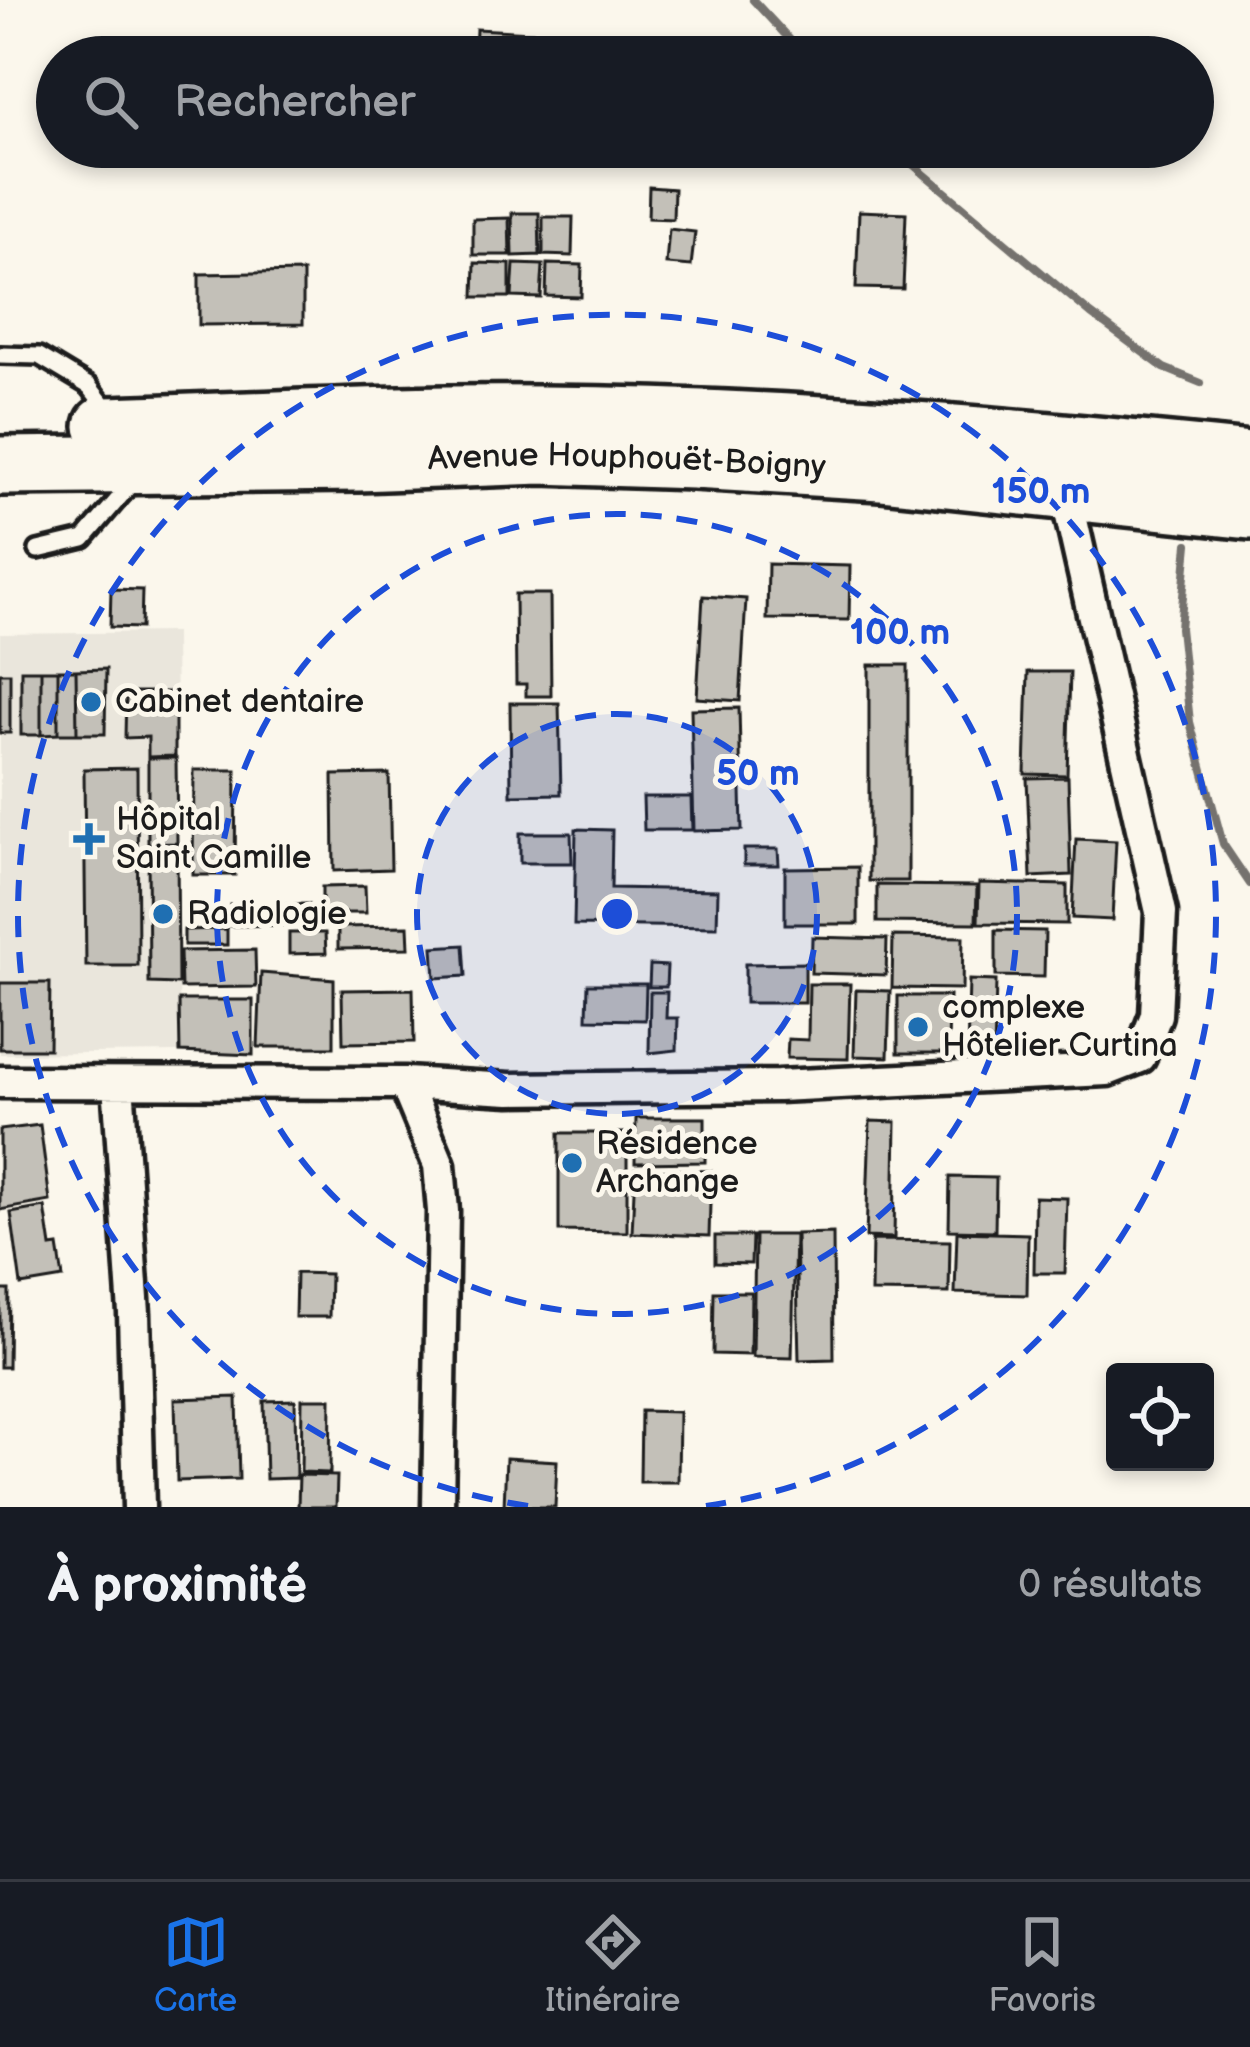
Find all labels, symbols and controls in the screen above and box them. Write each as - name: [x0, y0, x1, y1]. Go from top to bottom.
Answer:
- search box: [36, 36, 1214, 168]
- icon: search: [78, 69, 144, 135]
- text: Rechercher: [174, 75, 415, 130]
- street label: Avenue Houphouët-Boigny: [427, 435, 827, 488]
- text: 150 m: [992, 471, 1090, 514]
- text: 100 m: [850, 612, 950, 655]
- place label: Cabinet dentaire: [115, 682, 364, 722]
- marker: Cabinet dentaire: [78, 689, 104, 715]
- text: 50 m: [716, 753, 800, 796]
- place label: Hôpital Saint Camille: [116, 800, 311, 878]
- marker: Hôpital Saint Camille: [73, 823, 105, 855]
- centre of rings: [596, 893, 638, 935]
- place label: Radiologie: [187, 894, 347, 934]
- marker: Radiologie: [150, 901, 176, 927]
- place label: complexe Hôtelier Curtina: [942, 988, 1178, 1066]
- marker: complexe Hôtelier Curtina: [905, 1014, 931, 1040]
- place label: Résidence Archange: [596, 1124, 758, 1202]
- marker: Résidence Archange: [559, 1150, 585, 1176]
- map controls: [1106, 1363, 1214, 1471]
- button: locate: [1106, 1363, 1214, 1471]
- text: À proximité: [48, 1555, 307, 1616]
- text: 0 résultats: [1018, 1562, 1202, 1609]
- tab: Carte: [154, 1909, 237, 2021]
- tab: Itinéraire: [545, 1909, 680, 2021]
- tab: Favoris: [988, 1909, 1096, 2021]

